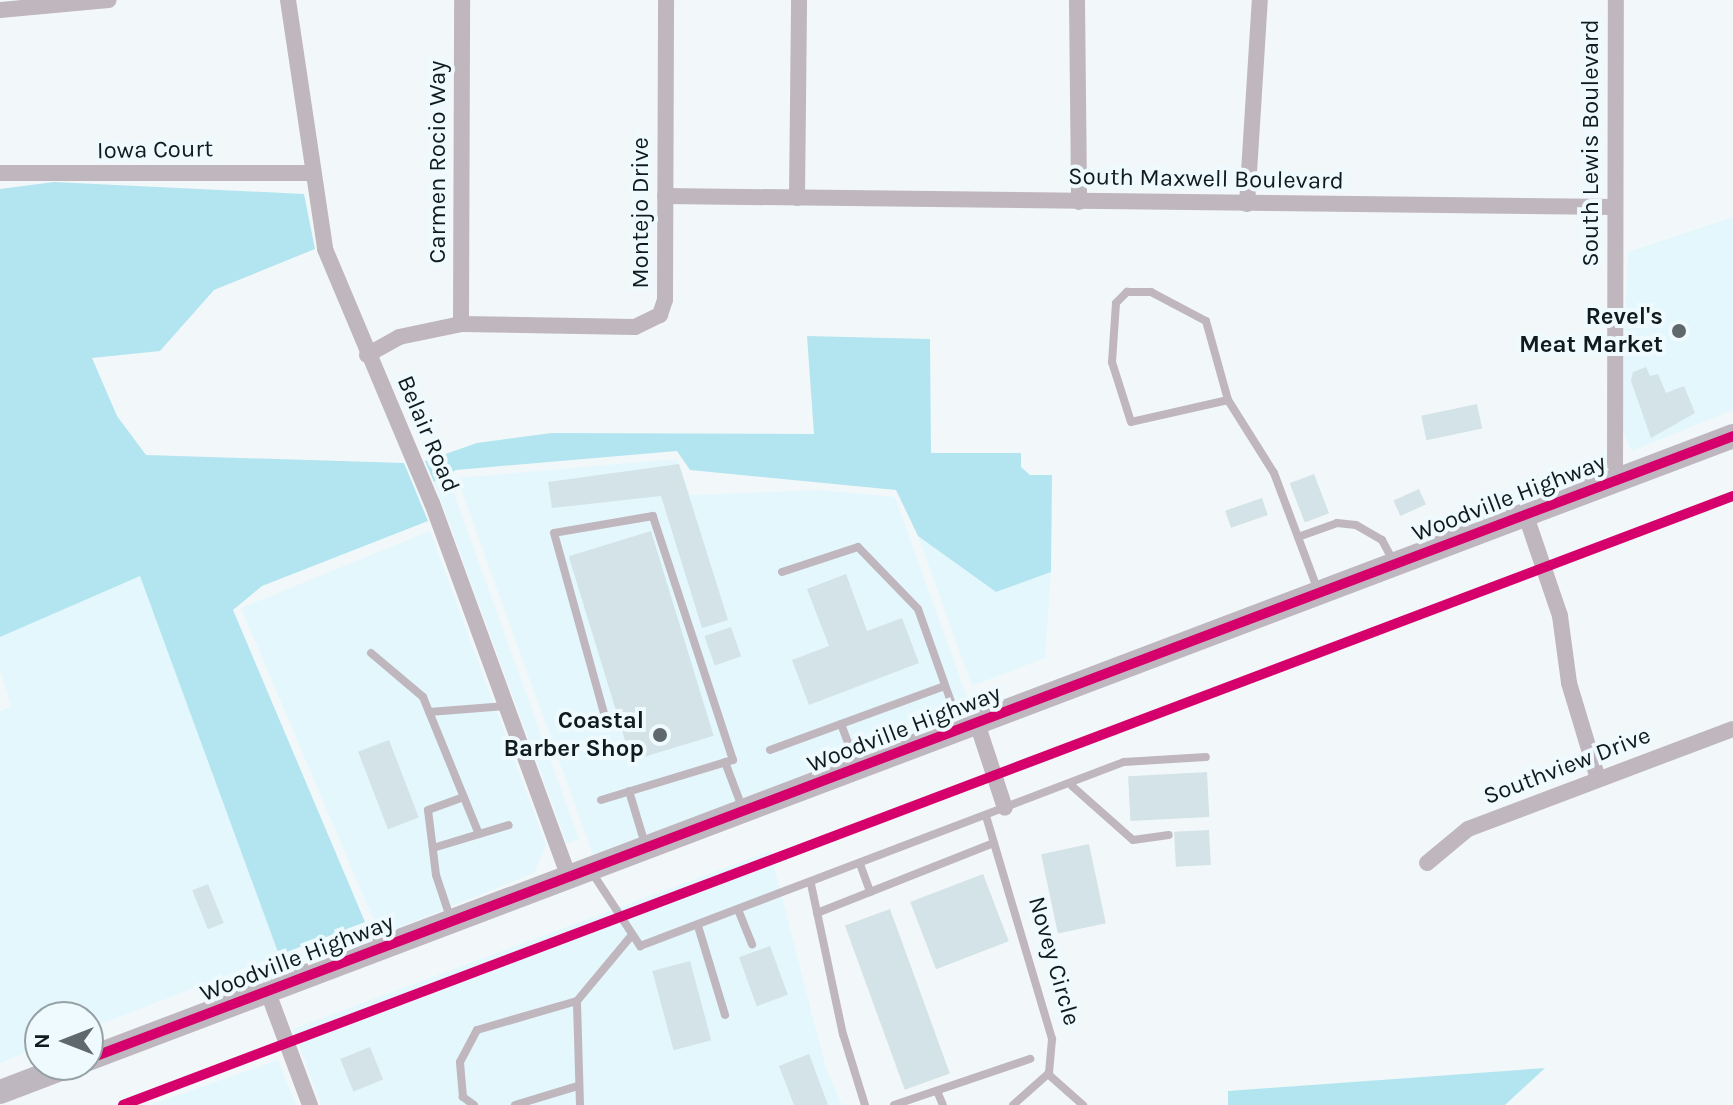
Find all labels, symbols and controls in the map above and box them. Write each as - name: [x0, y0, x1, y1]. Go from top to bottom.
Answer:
- street label: South Lewis Boulevard: [1577, 19, 1605, 267]
- street label: Carmen Rocio Way: [424, 61, 452, 263]
- street label: Iowa Court: [97, 135, 213, 165]
- street label: Montejo Drive: [627, 137, 655, 289]
- street label: South Maxwell Boulevard: [1068, 162, 1344, 196]
- place label: Revel's Meat Market: [1519, 303, 1663, 359]
- marker: Revel's Meat Market: [1670, 322, 1688, 340]
- street label: Belair Road: [391, 371, 465, 497]
- street label: Woodville Highway: [1408, 448, 1610, 548]
- street label: Woodville Highway: [803, 679, 1005, 779]
- place label: Coastal Barber Shop: [504, 707, 644, 763]
- street label: Southview Drive: [1480, 721, 1654, 811]
- marker: Coastal Barber Shop: [651, 726, 669, 744]
- street label: Novey Circle: [1022, 893, 1086, 1029]
- street label: Woodville Highway: [196, 908, 398, 1008]
- north arrow: [24, 1001, 104, 1081]
- text: N: [29, 1033, 55, 1049]

